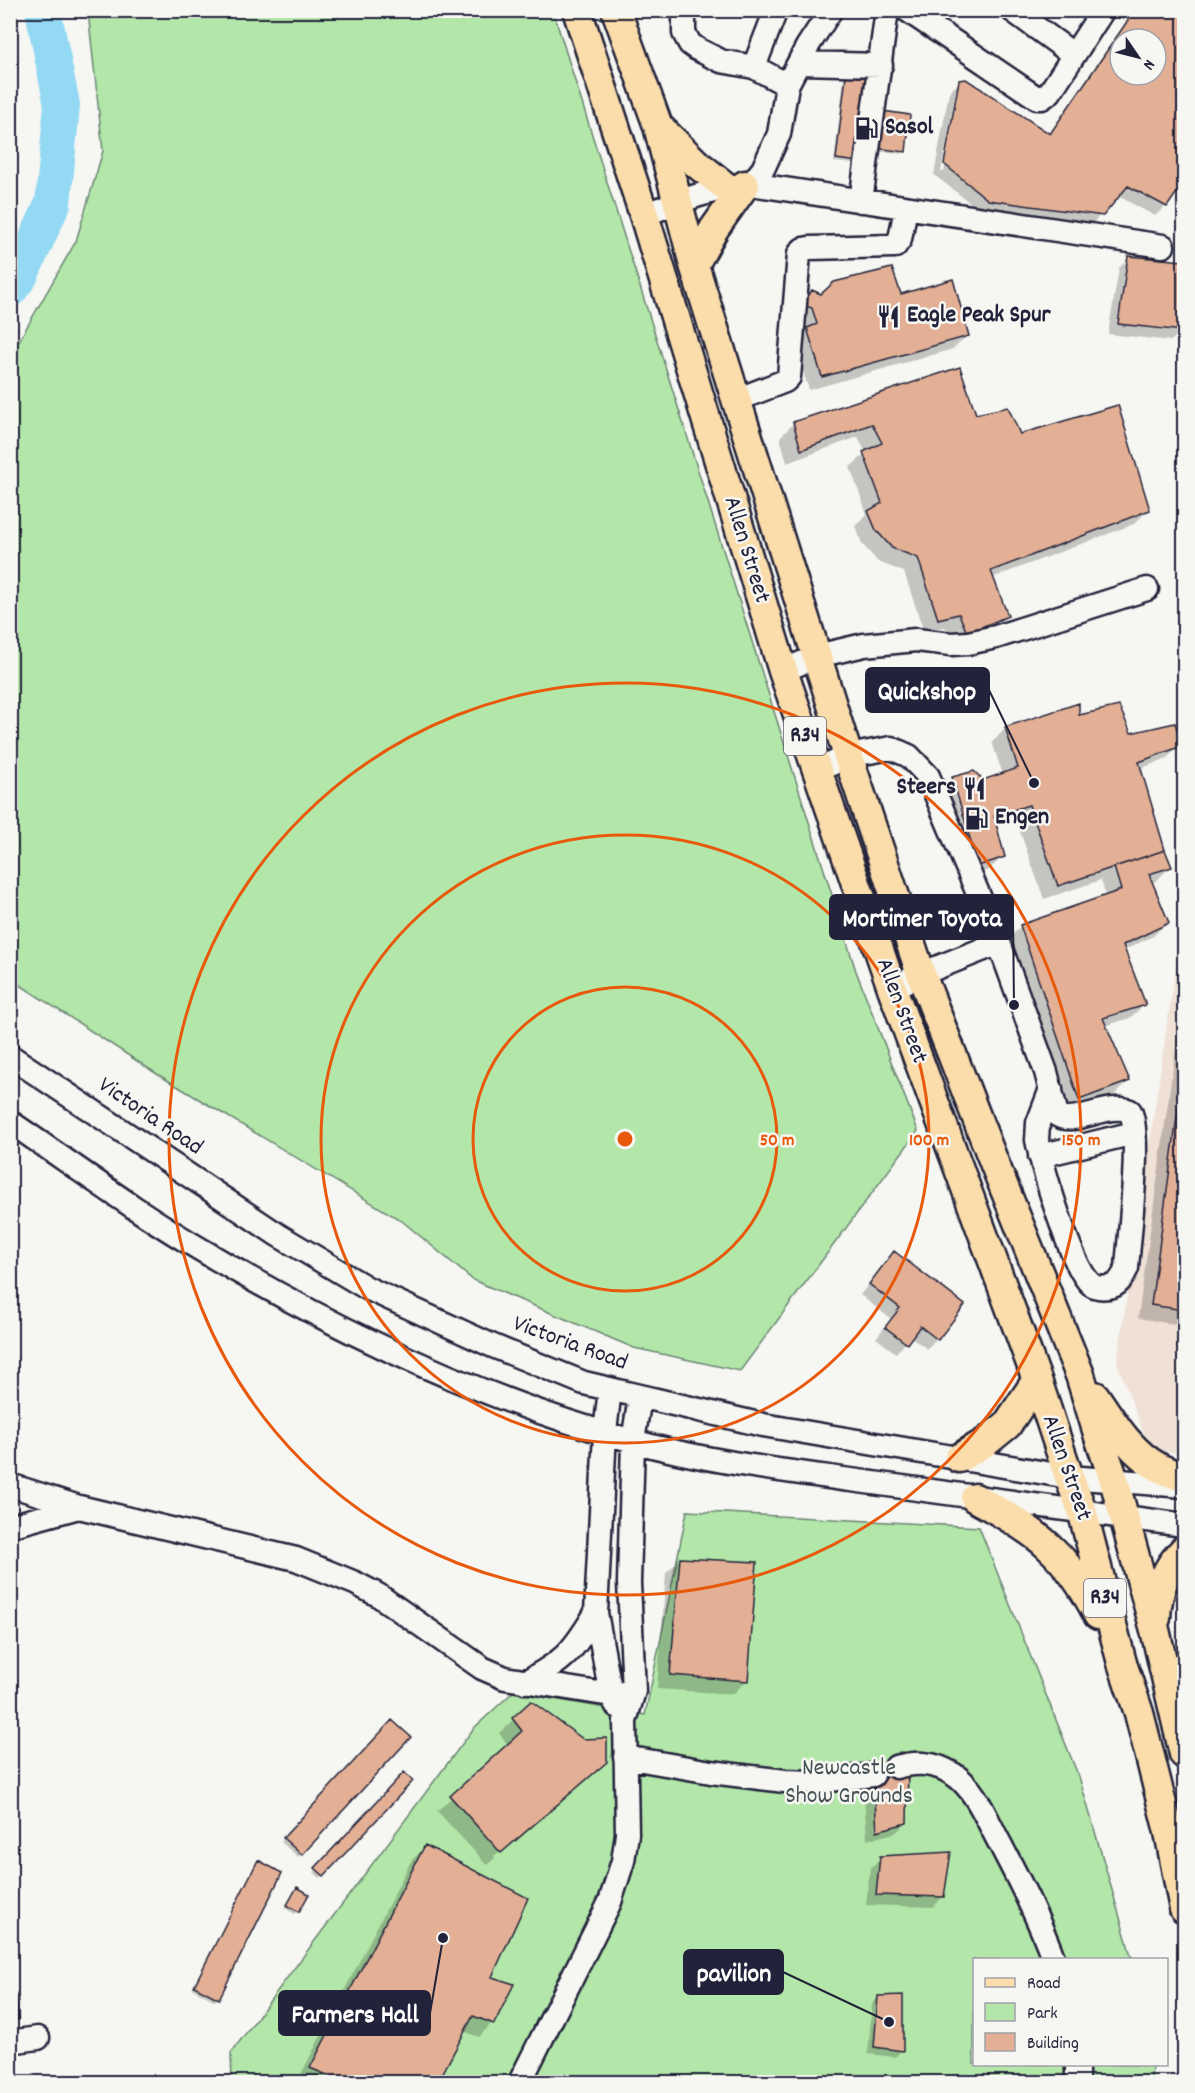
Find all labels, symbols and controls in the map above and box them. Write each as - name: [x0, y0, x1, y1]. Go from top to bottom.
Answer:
- north arrow: [1108, 27, 1168, 87]
- text: N: [1136, 54, 1160, 74]
- place label: Sasol: [885, 111, 934, 145]
- fuel station icon: Sasol: [854, 115, 880, 141]
- place label: Eagle Peak Spur: [907, 299, 1051, 333]
- restaurant icon: Eagle Peak Spur: [876, 303, 902, 329]
- street label: Allen Street: [714, 492, 778, 608]
- callout: Quickshop: [866, 668, 989, 712]
- text: Quickshop: [878, 675, 976, 712]
- road number: R34: [784, 717, 826, 755]
- place label: Steers: [896, 771, 956, 805]
- restaurant icon: Steers: [961, 775, 987, 801]
- place label: Engen: [995, 801, 1049, 835]
- fuel station icon: Engen: [964, 805, 990, 831]
- callout: Mortimer Toyota: [830, 895, 1013, 939]
- text: Mortimer Toyota: [842, 902, 1002, 939]
- street label: Allen Street: [866, 954, 936, 1069]
- street label: Victoria Road: [91, 1069, 209, 1165]
- centre of rings: [615, 1129, 635, 1149]
- text: 50 m: [760, 1129, 794, 1154]
- text: 100 m: [909, 1129, 949, 1154]
- text: 150 m: [1062, 1129, 1100, 1154]
- street label: Victoria Road: [508, 1307, 632, 1381]
- street label: Allen Street: [1032, 1410, 1100, 1526]
- road number: R34: [1084, 1579, 1126, 1617]
- park label: Newcastle Show Grounds: [785, 1752, 913, 1814]
- callout: pavilion: [684, 1950, 783, 1994]
- text: pavilion: [697, 1957, 771, 1994]
- legend: [973, 1958, 1168, 2066]
- text: Road: [1027, 1972, 1061, 1997]
- callout: Farmers Hall: [279, 1991, 430, 2035]
- text: Farmers Hall: [291, 1998, 419, 2035]
- text: Park: [1027, 2002, 1058, 2027]
- text: Building: [1027, 2032, 1079, 2057]

